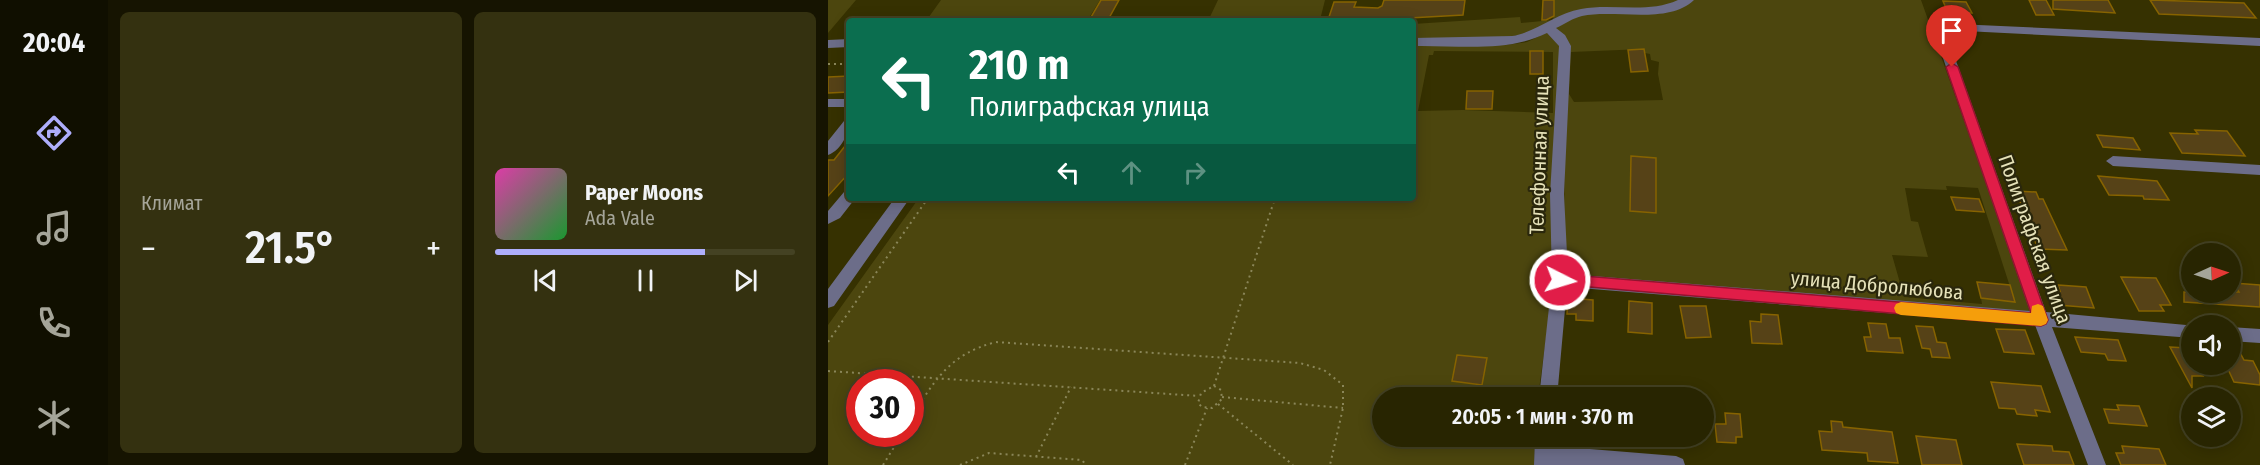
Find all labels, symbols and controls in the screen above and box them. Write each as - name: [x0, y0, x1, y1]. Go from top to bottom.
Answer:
- pin: [1926, 5, 1977, 67]
- icon: arrive: [1935, 14, 1968, 47]
- text: 20:04: [23, 27, 85, 59]
- text: 210 m: [969, 40, 1069, 90]
- icon: left: [870, 42, 948, 120]
- street label: Телефонная улица: [1524, 75, 1554, 235]
- text: Полиграфская улица: [969, 91, 1210, 123]
- icon: directions: [33, 112, 75, 154]
- street label: Полиграфская улица: [1993, 151, 2077, 327]
- icon: left: [1052, 156, 1085, 189]
- icon: ahead: [1115, 156, 1148, 189]
- icon: right: [1178, 156, 1211, 189]
- text: Paper Moons: [585, 179, 703, 206]
- text: Климат: [141, 191, 202, 215]
- text: Ada Vale: [585, 206, 655, 230]
- icon: music: [33, 207, 75, 249]
- text: 21.5°: [245, 221, 337, 275]
- text: −: [141, 229, 156, 269]
- text: +: [426, 229, 441, 269]
- north arrow: [2181, 243, 2241, 303]
- map controls: [2181, 243, 2241, 447]
- position arrow: [1528, 248, 1592, 312]
- icon: previous: [529, 264, 562, 297]
- icon: pause: [629, 264, 662, 297]
- icon: next: [729, 264, 762, 297]
- street label: улица Добролюбова: [1790, 266, 1964, 304]
- icon: phone: [33, 302, 75, 344]
- button: sound: [2181, 315, 2241, 375]
- speed limit sign: 30: [846, 369, 924, 447]
- button: layers: [2181, 387, 2241, 447]
- icon: climate: [33, 397, 75, 439]
- text: 20:05 · 1 мин · 370 m: [1452, 403, 1634, 430]

